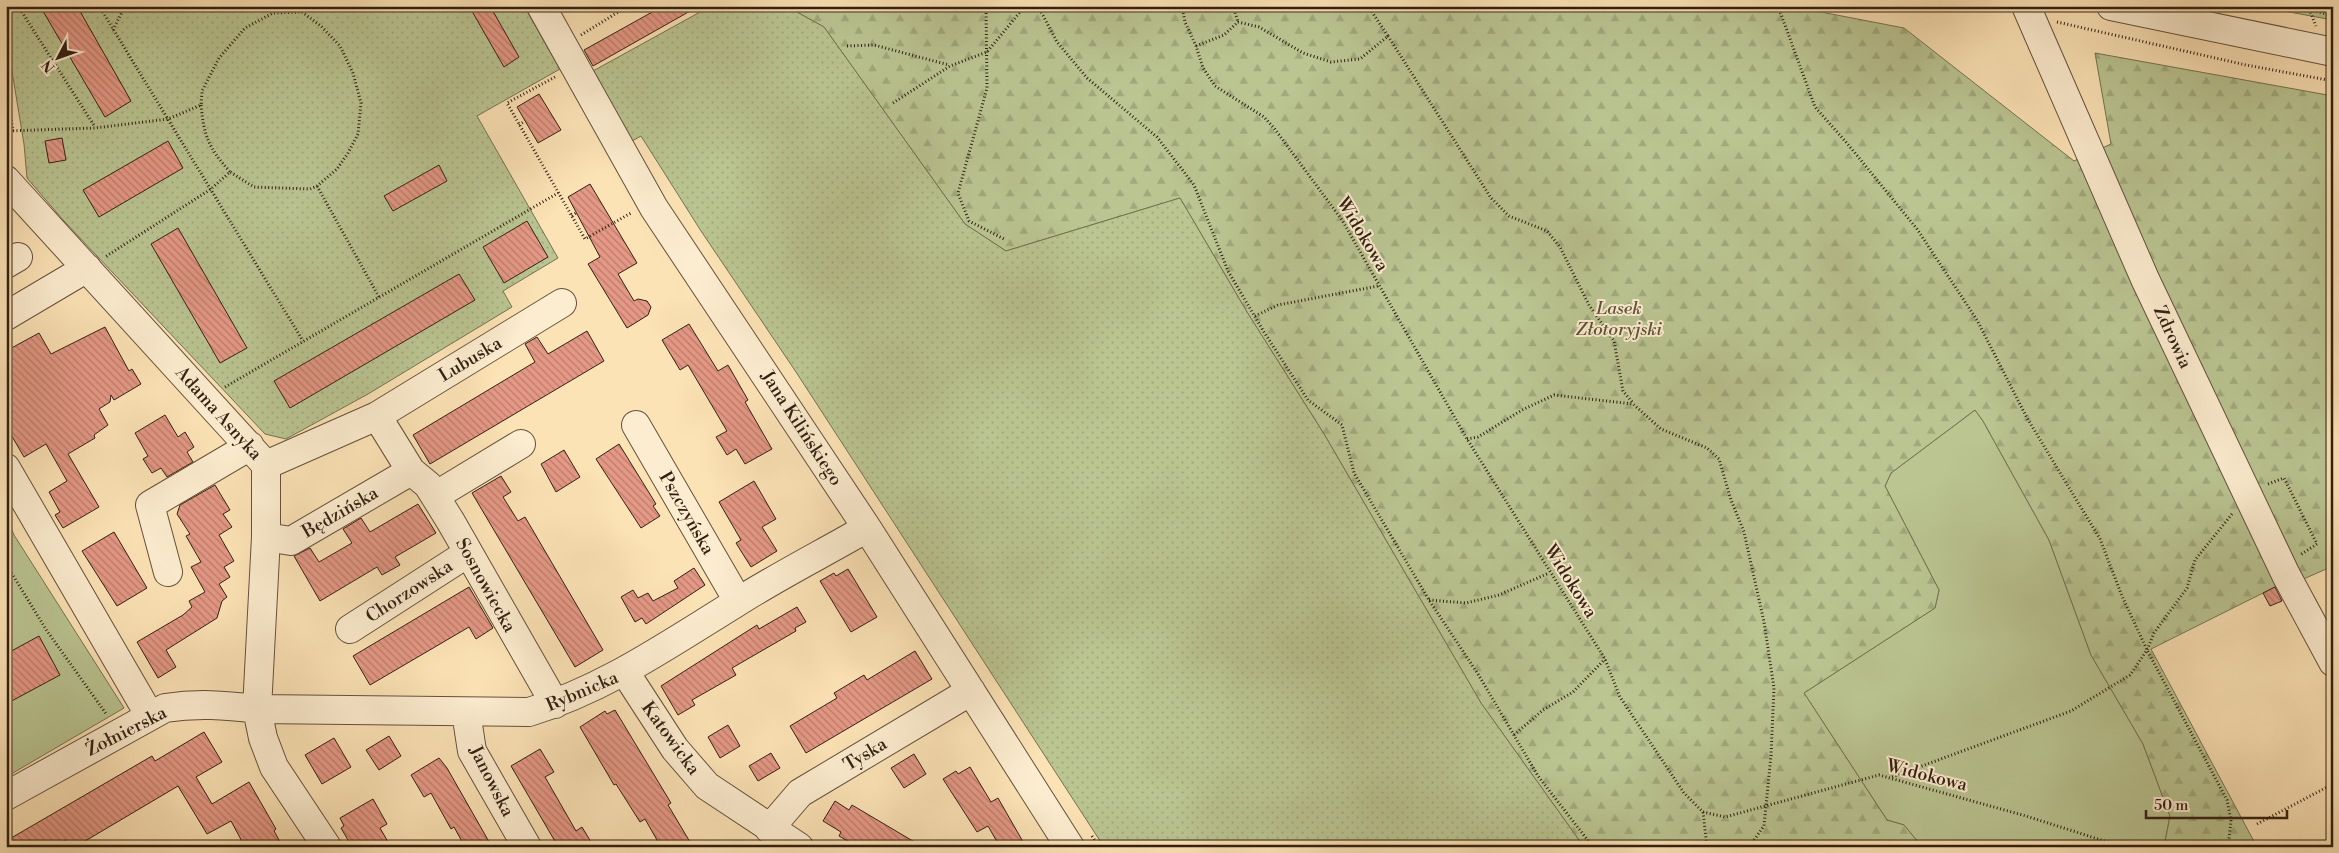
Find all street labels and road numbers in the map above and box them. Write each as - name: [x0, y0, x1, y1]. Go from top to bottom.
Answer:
- street label: Widokowa: [1331, 192, 1394, 276]
- street label: Zdrowia: [2148, 302, 2197, 373]
- street label: Lubuska: [434, 331, 507, 387]
- street label: Adama Asnyka: [170, 361, 267, 466]
- street label: Jana Kilińskiego: [755, 365, 847, 490]
- street label: Pszczyńska: [654, 468, 720, 560]
- street label: Będzińska: [297, 481, 383, 544]
- street label: Sosnowiecka: [450, 534, 521, 637]
- street label: Widokowa: [1538, 539, 1603, 623]
- street label: Chorzowska: [361, 554, 458, 628]
- street label: Rybnicka: [543, 666, 623, 717]
- street label: Katowicka: [636, 697, 706, 780]
- street label: Żołnierska: [82, 701, 171, 762]
- street label: Tyska: [839, 732, 892, 776]
- street label: Janowska: [463, 741, 520, 821]
- street label: Widokowa: [1883, 754, 1971, 797]

